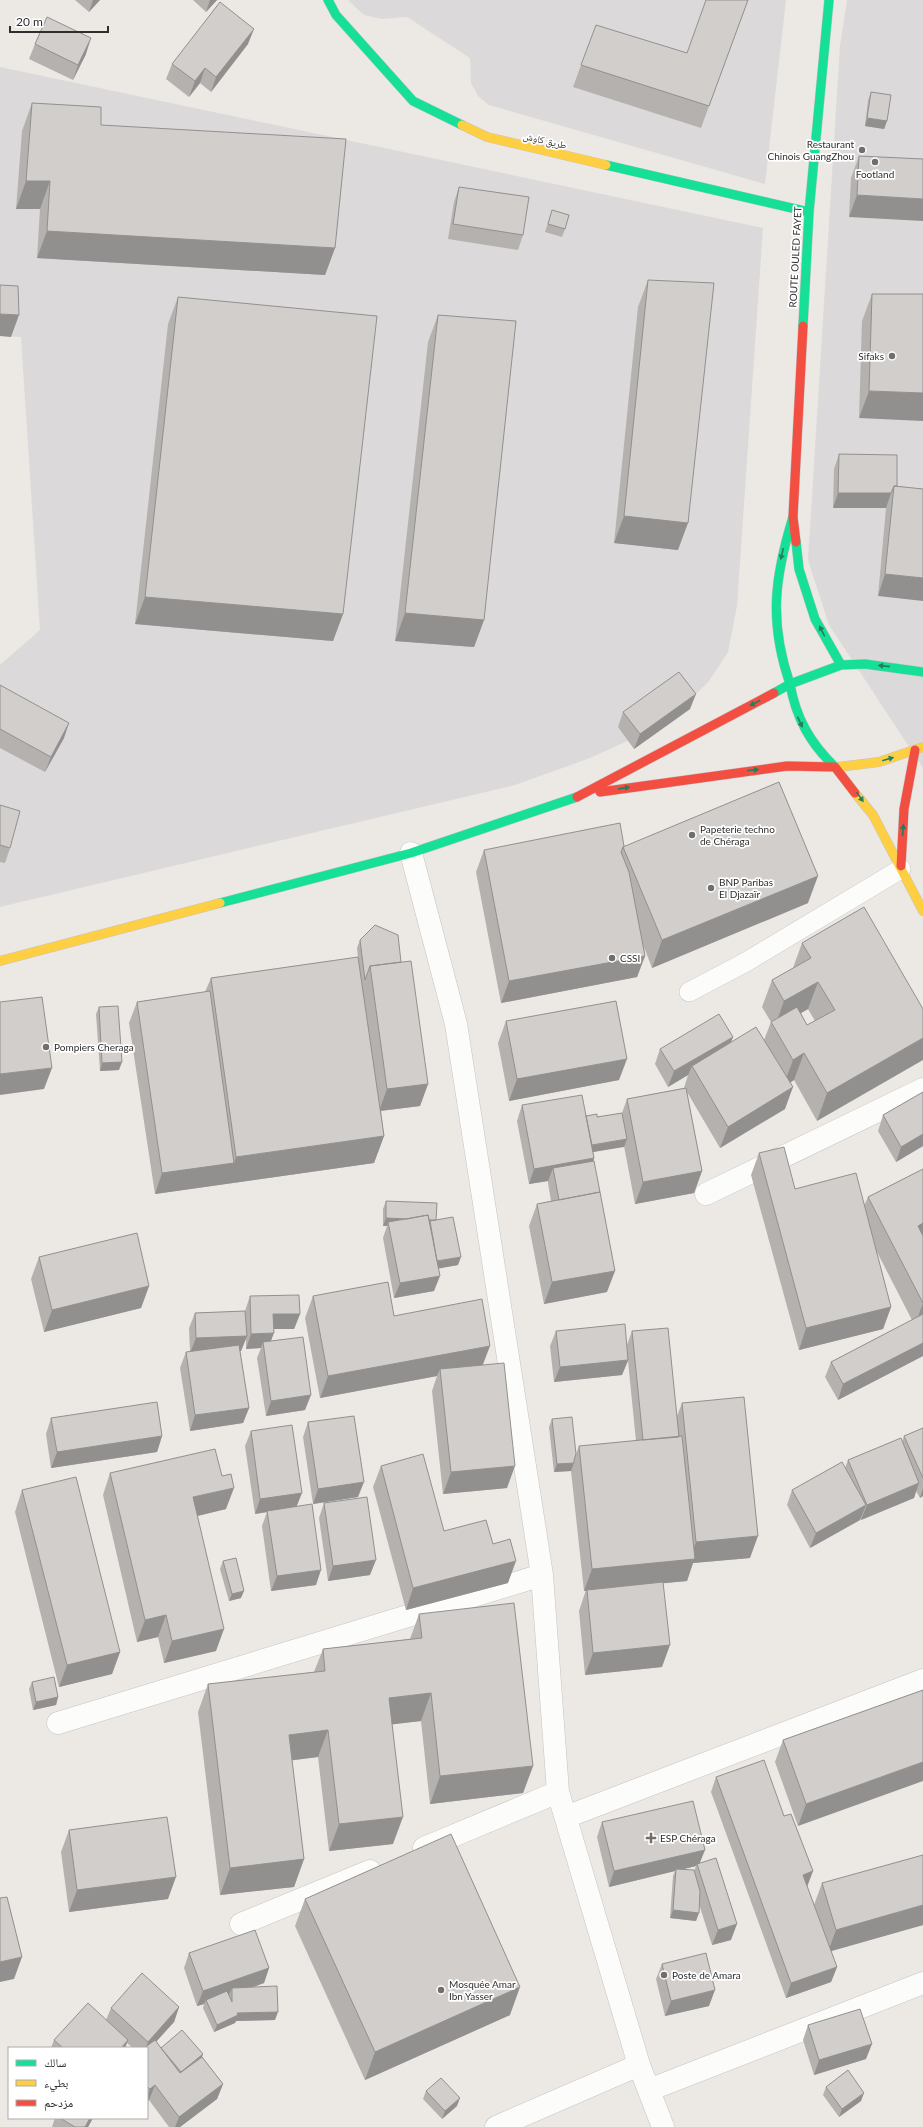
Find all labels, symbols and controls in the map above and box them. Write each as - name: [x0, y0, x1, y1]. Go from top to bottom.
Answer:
- scale bar: [10, 8, 108, 34]
- text: 20 m: [16, 14, 43, 29]
- street label: طريق كاوش: [522, 129, 568, 152]
- place label: Restaurant Chinois GuangZhou: [767, 138, 854, 162]
- marker: Restaurant Chinois GuangZhou: [857, 145, 867, 155]
- marker: Footland: [870, 157, 880, 167]
- place label: Footland: [856, 168, 894, 180]
- street label: ROUTE OULED FAYET: [786, 206, 804, 308]
- place label: Sifaks: [858, 350, 884, 362]
- marker: Sifaks: [887, 351, 897, 361]
- one-way arrow: [778, 548, 784, 561]
- one-way arrow: [818, 625, 825, 637]
- one-way arrow: [878, 663, 890, 669]
- one-way arrow: [750, 699, 761, 706]
- one-way arrow: [797, 716, 803, 727]
- one-way arrow: [882, 756, 894, 762]
- one-way arrow: [747, 767, 759, 773]
- one-way arrow: [618, 785, 630, 791]
- one-way arrow: [856, 792, 864, 802]
- place label: Papeterie techno de Chéraga: [700, 823, 775, 847]
- one-way arrow: [899, 824, 906, 836]
- marker: Papeterie techno de Chéraga: [687, 830, 697, 840]
- place label: BNP Paribas El Djazaïr: [719, 876, 773, 900]
- marker: BNP Paribas El Djazaïr: [706, 883, 716, 893]
- place label: CSSI: [620, 952, 640, 964]
- marker: CSSI: [607, 953, 617, 963]
- place label: Pompiers Cheraga: [54, 1041, 134, 1053]
- marker: Pompiers Cheraga: [41, 1042, 51, 1052]
- marker: ESP Chéraga: [645, 1832, 657, 1844]
- place label: ESP Chéraga: [660, 1832, 716, 1844]
- place label: Poste de Amara: [672, 1969, 741, 1981]
- marker: Poste de Amara: [659, 1970, 669, 1980]
- place label: Mosquée Amar Ibn Yasser: [449, 1978, 516, 2002]
- marker: Mosquée Amar Ibn Yasser: [436, 1985, 446, 1995]
- legend: [8, 2047, 148, 2119]
- text: سالك: [44, 2055, 66, 2070]
- text: بطيء: [44, 2075, 68, 2093]
- text: مزدحم: [44, 2095, 73, 2111]

